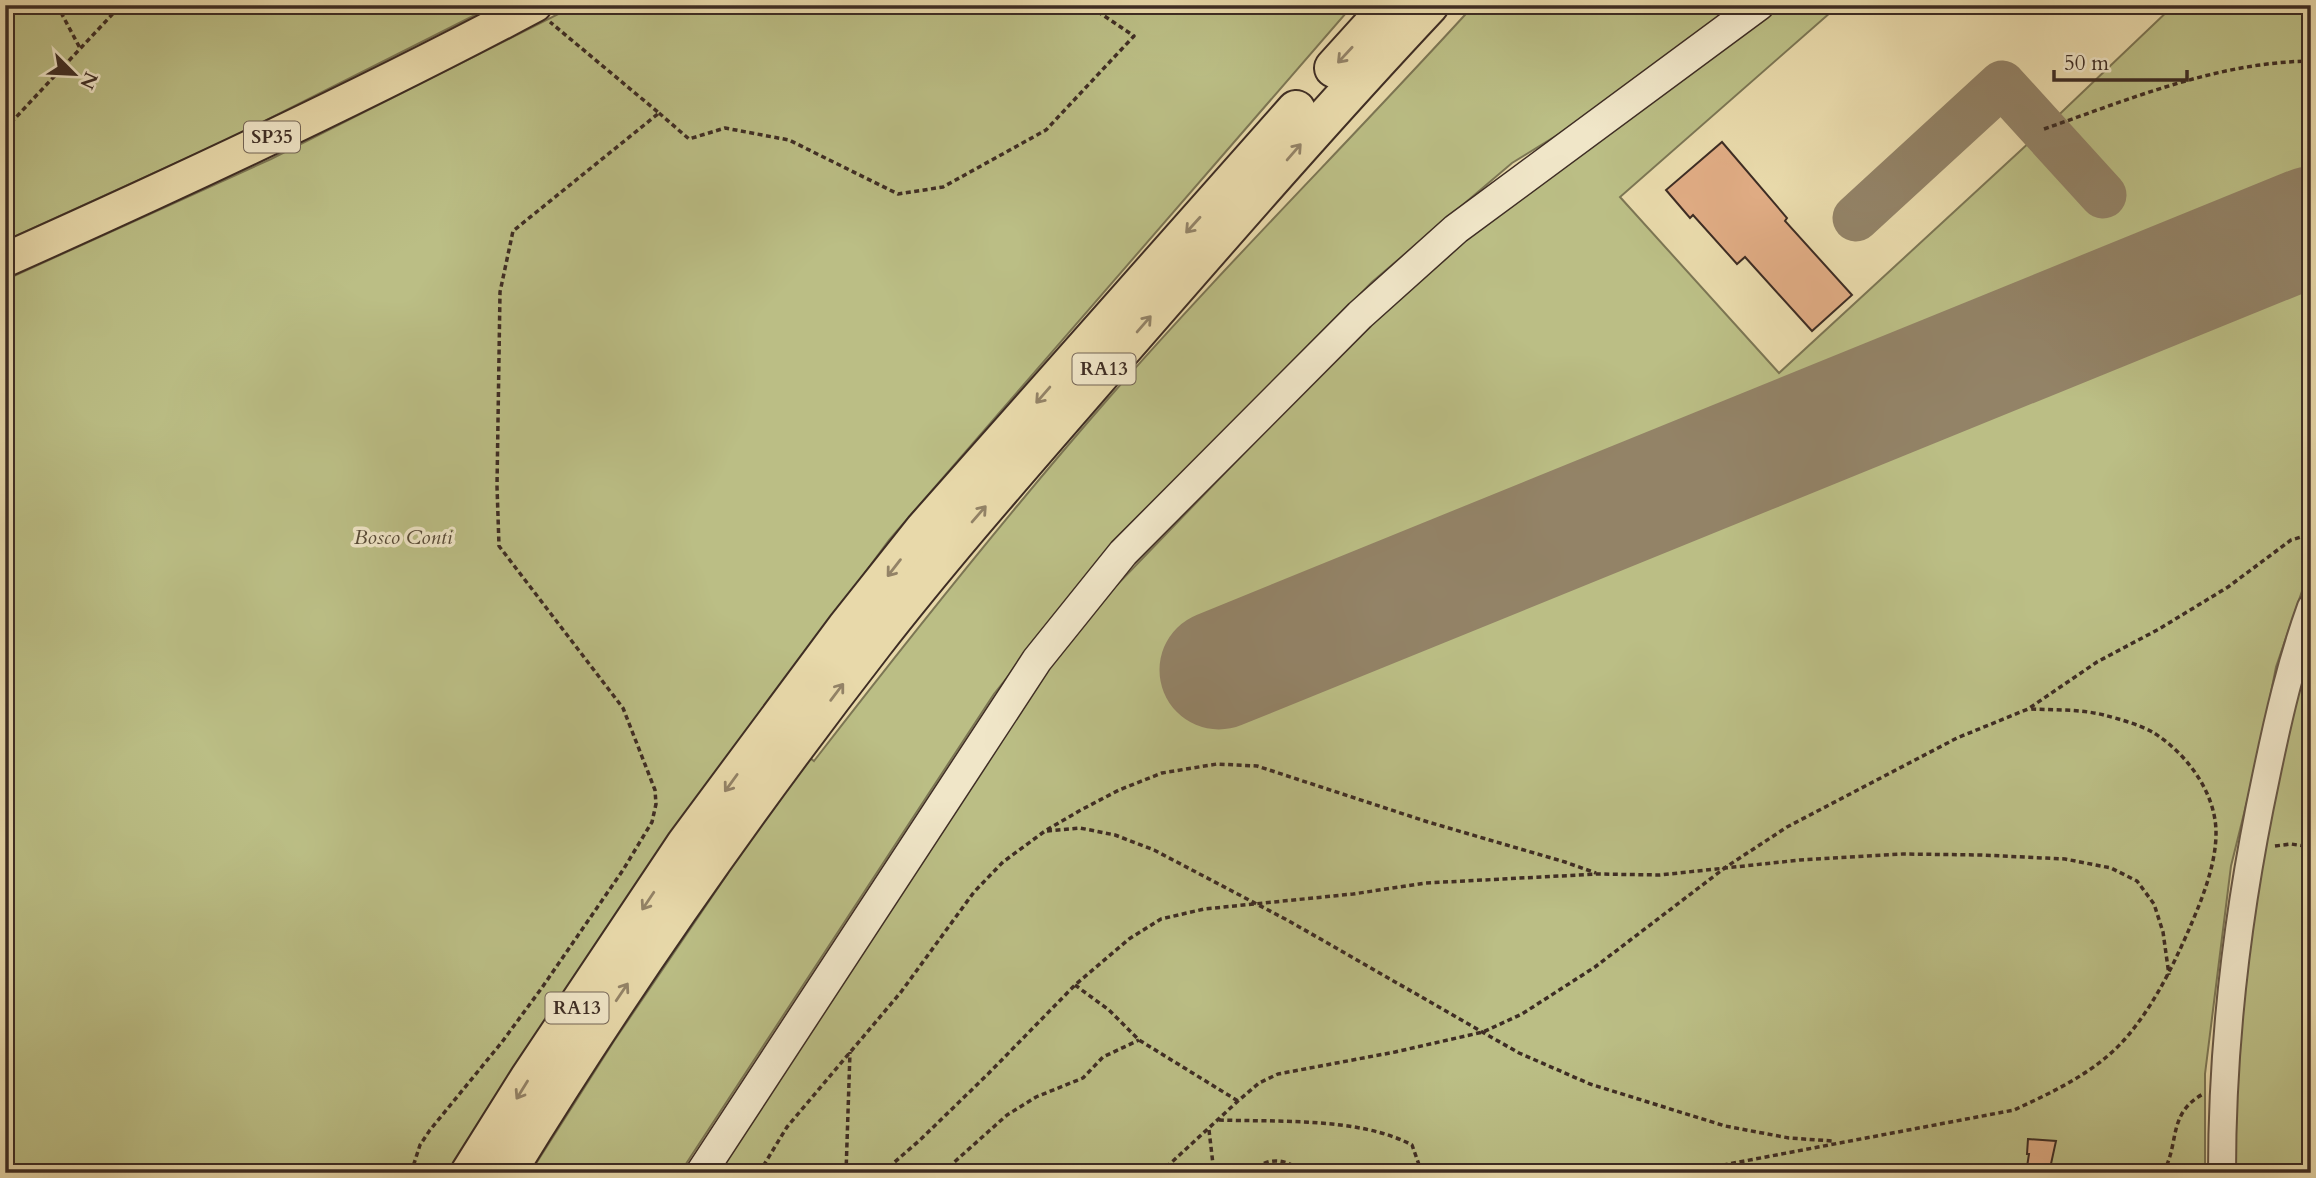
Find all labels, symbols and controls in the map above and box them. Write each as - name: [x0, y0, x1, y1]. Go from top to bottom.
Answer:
- north arrow: [38, 38, 108, 108]
- scale bar: [2054, 38, 2186, 82]
- one-way arrow: [1337, 46, 1354, 63]
- text: 50 m: [2064, 49, 2109, 78]
- text: N: [73, 68, 104, 94]
- road number: SP35: [244, 122, 300, 153]
- one-way arrow: [1286, 144, 1302, 162]
- one-way arrow: [1185, 216, 1202, 233]
- one-way arrow: [1136, 315, 1152, 333]
- road number: RA13: [1072, 354, 1136, 384]
- one-way arrow: [1035, 386, 1051, 404]
- one-way arrow: [971, 505, 987, 523]
- park label: Bosco Conti: [354, 523, 453, 552]
- one-way arrow: [887, 558, 902, 576]
- one-way arrow: [829, 683, 844, 701]
- one-way arrow: [724, 773, 738, 792]
- one-way arrow: [641, 891, 656, 910]
- one-way arrow: [615, 983, 629, 1002]
- road number: RA13: [546, 992, 608, 1024]
- one-way arrow: [515, 1080, 530, 1099]

